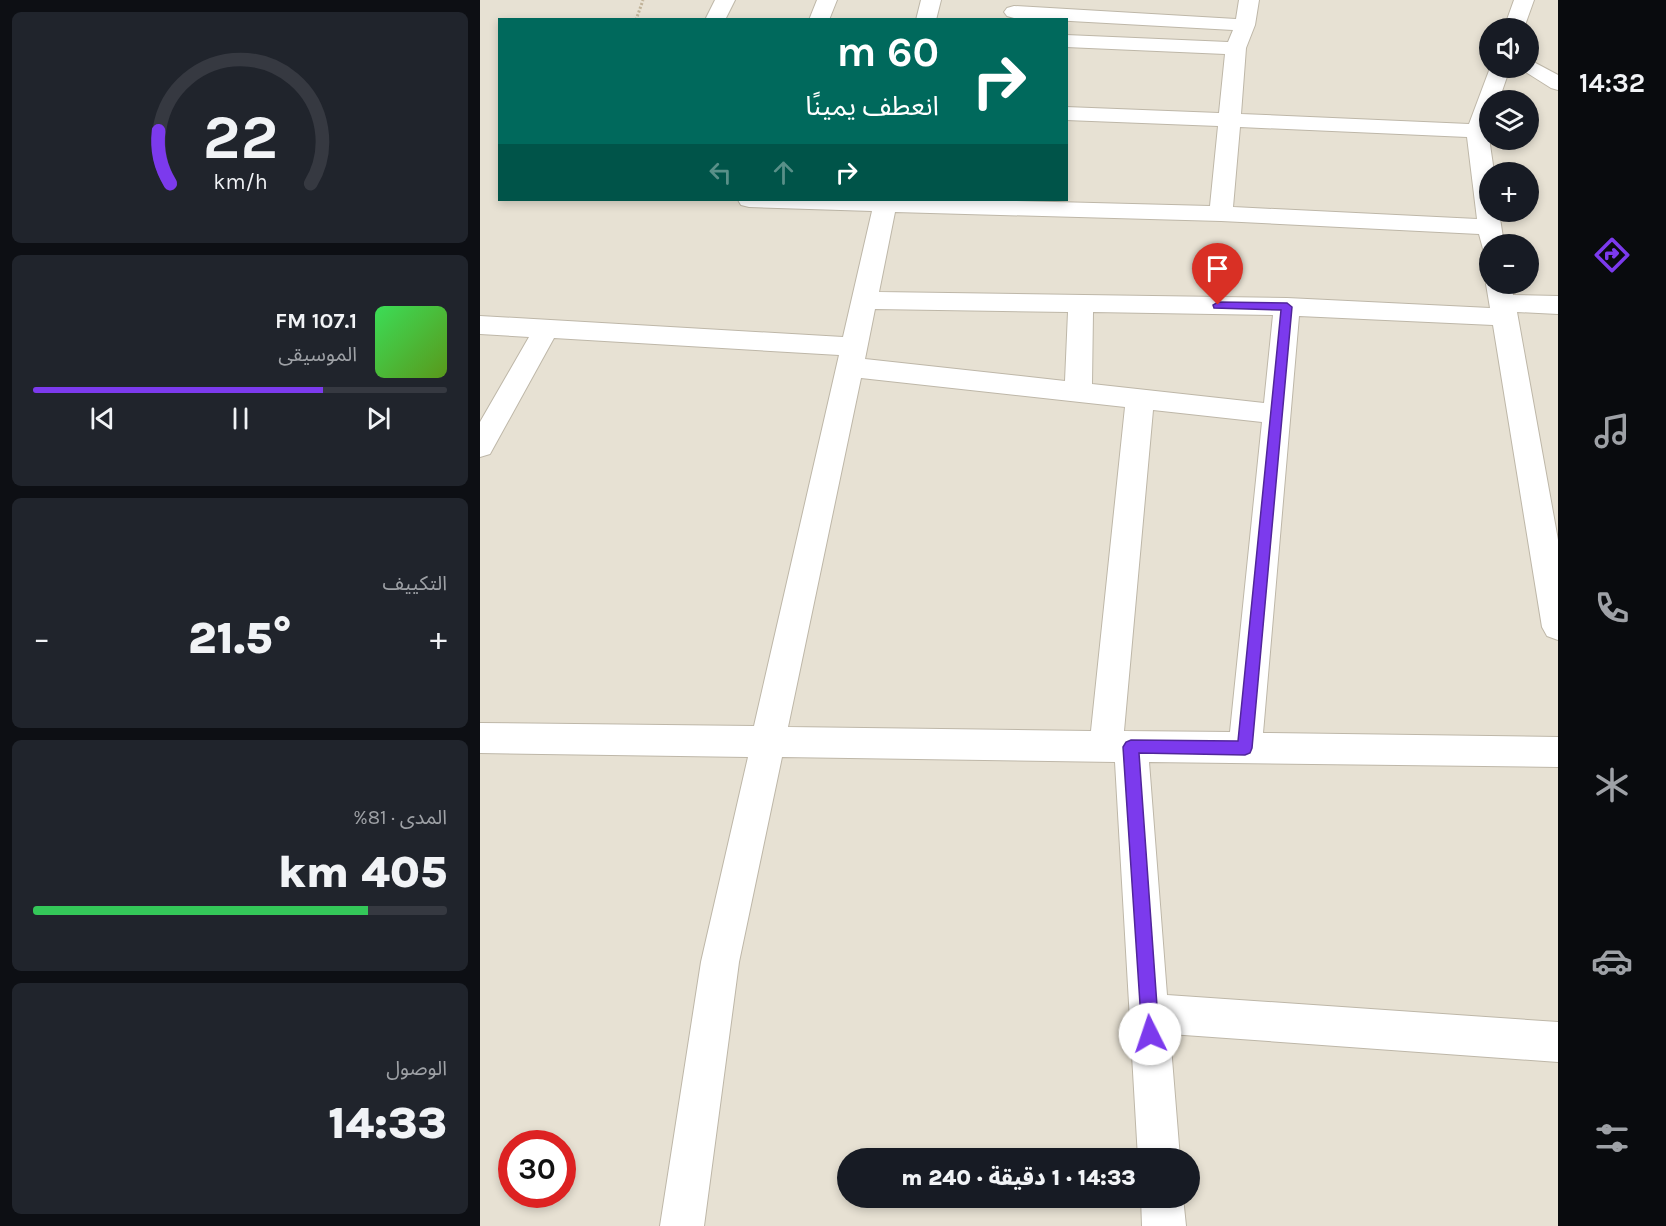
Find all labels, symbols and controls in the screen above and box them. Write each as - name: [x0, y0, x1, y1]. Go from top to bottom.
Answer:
- map controls: [1479, 18, 1539, 294]
- button: sound: [1479, 18, 1539, 78]
- text: 60 m: [836, 27, 939, 77]
- icon: right: [960, 42, 1038, 120]
- text: 14:32: [1579, 67, 1645, 99]
- text: انعطف يمينًا: [805, 90, 939, 122]
- button: layers: [1479, 90, 1539, 150]
- text: 22: [202, 102, 278, 175]
- icon: left: [704, 156, 737, 189]
- icon: ahead: [767, 156, 800, 189]
- icon: right: [830, 156, 863, 189]
- button: +: [1479, 162, 1539, 222]
- text: km/h: [213, 170, 267, 195]
- button: −: [1479, 234, 1539, 294]
- icon: directions: [1591, 234, 1633, 276]
- pin: [1192, 243, 1243, 305]
- icon: arrive: [1201, 252, 1234, 285]
- text: 107.1 FM: [275, 308, 357, 334]
- text: الموسيقى: [278, 343, 357, 366]
- icon: previous: [86, 402, 119, 435]
- icon: pause: [224, 402, 257, 435]
- icon: next: [362, 402, 395, 435]
- icon: music: [1591, 410, 1633, 452]
- text: التكييف: [383, 572, 447, 595]
- icon: phone: [1591, 587, 1633, 629]
- text: 21.5°: [188, 612, 292, 664]
- text: −: [33, 619, 50, 657]
- text: +: [430, 619, 447, 657]
- icon: climate: [1591, 764, 1633, 806]
- text: المدى · 81%: [353, 806, 447, 829]
- text: 405 km: [278, 846, 447, 898]
- icon: car: [1591, 940, 1633, 982]
- position arrow: [1118, 1002, 1182, 1066]
- text: الوصول: [386, 1057, 447, 1080]
- text: 14:33: [328, 1097, 447, 1149]
- icon: filters: [1591, 1117, 1633, 1159]
- speed limit sign: 30: [498, 1130, 576, 1208]
- text: 14:33 · 1 دقيقة · 240 m: [901, 1165, 1136, 1191]

